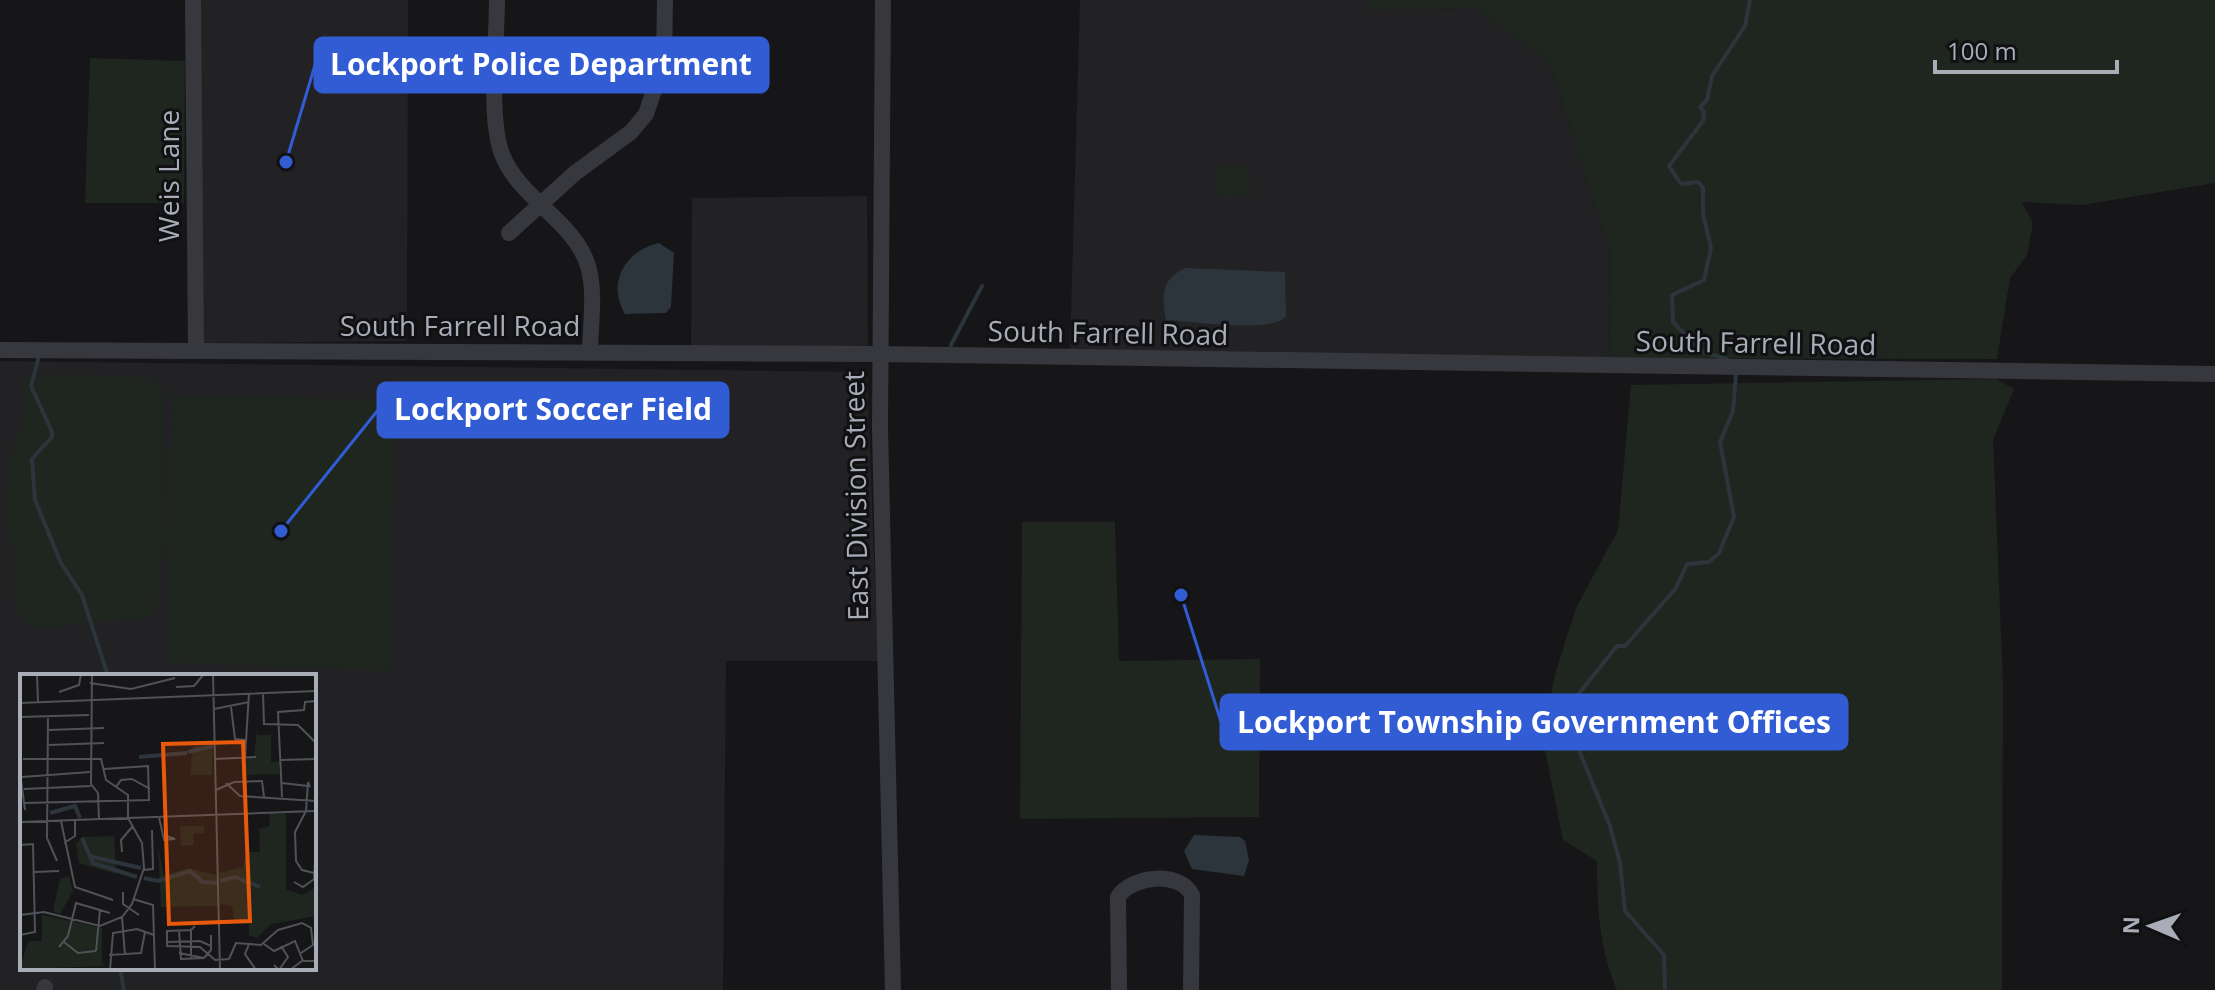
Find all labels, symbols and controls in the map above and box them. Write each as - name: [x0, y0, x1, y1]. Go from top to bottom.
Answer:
- scale bar: [1935, 24, 2117, 74]
- text: 100 m: [1947, 34, 2017, 67]
- callout: Lockport Police Department: [315, 38, 768, 92]
- text: Lockport Police Department: [330, 43, 752, 84]
- street label: Weis Lane: [149, 110, 187, 242]
- street label: South Farrell Road: [340, 306, 580, 344]
- street label: South Farrell Road: [987, 311, 1229, 353]
- street label: South Farrell Road: [1635, 321, 1877, 363]
- street label: East Division Street: [834, 371, 876, 621]
- callout: Lockport Soccer Field: [378, 383, 728, 437]
- text: Lockport Soccer Field: [394, 388, 712, 429]
- inset map: [20, 674, 316, 970]
- callout: Lockport Township Government Offices: [1221, 695, 1847, 749]
- text: Lockport Township Government Offices: [1237, 701, 1831, 742]
- north arrow: [2111, 886, 2191, 966]
- text: N: [2115, 916, 2145, 935]

